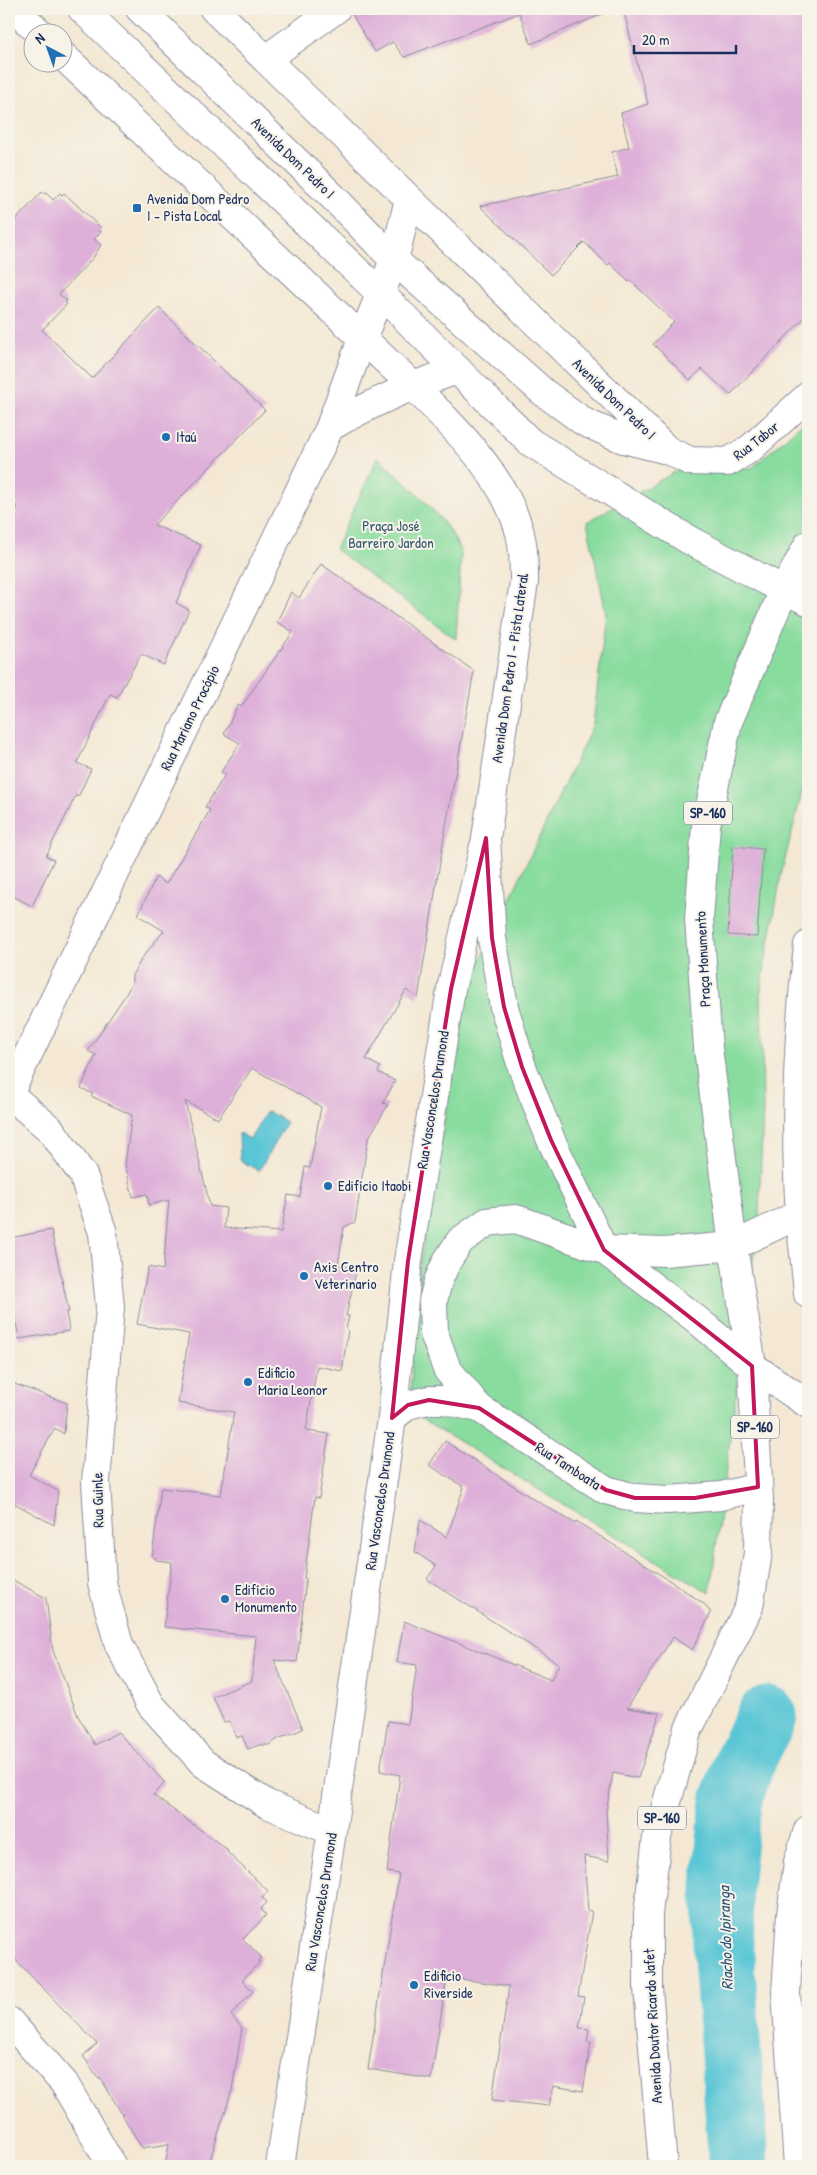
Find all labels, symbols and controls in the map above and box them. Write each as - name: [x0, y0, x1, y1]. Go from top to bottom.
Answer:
- north arrow: [22, 22, 72, 72]
- scale bar: [634, 22, 737, 54]
- text: N: [30, 28, 49, 47]
- text: 20 m: [642, 29, 669, 50]
- street label: Avenida Dom Pedro I: [247, 112, 340, 203]
- place label: Avenida Dom Pedro I - Pista Local: [147, 188, 249, 226]
- marker: Avenida Dom Pedro I - Pista Local: [131, 202, 143, 214]
- street label: Avenida Dom Pedro I: [568, 353, 661, 444]
- street label: Rua Tabor: [728, 416, 783, 465]
- place label: Itaú: [176, 426, 197, 447]
- marker: Itaú: [160, 431, 172, 443]
- park label: Praça José Barreiro Jardon: [348, 515, 434, 553]
- street label: Avenida Dom Pedro I - Pista Lateral: [486, 572, 533, 764]
- street label: Rua Mariano Procópio: [155, 662, 224, 774]
- road number: SP-160: [684, 801, 732, 824]
- street label: Praça Monumento: [690, 911, 715, 1007]
- street label: Rua Vasconcelos Drumond: [411, 1029, 454, 1171]
- place label: Edifício Itaobi: [338, 1175, 411, 1196]
- marker: Edifício Itaobi: [322, 1180, 334, 1192]
- place label: Axis Centro Veterinario: [314, 1256, 379, 1294]
- marker: Axis Centro Veterinario: [298, 1270, 310, 1282]
- place label: Edificio Maria Leonor: [258, 1362, 328, 1400]
- marker: Edificio Maria Leonor: [242, 1376, 254, 1388]
- road number: SP-160: [731, 1415, 779, 1438]
- street label: Rua Vasconcelos Drumond: [359, 1430, 400, 1572]
- street label: Rua Tamboata: [531, 1437, 605, 1495]
- street label: Rua Guinle: [87, 1472, 108, 1528]
- place label: Edifício Monumento: [235, 1579, 297, 1617]
- marker: Edifício Monumento: [219, 1593, 231, 1605]
- road number: SP-160: [638, 1806, 686, 1830]
- street label: Rua Vasconcelos Drumond: [299, 1831, 342, 1973]
- water label: Riacho do Ipiranga: [712, 1884, 738, 1990]
- street label: Avenida Doutor Ricardo Jafet: [638, 1947, 667, 2104]
- place label: Edificio Riverside: [424, 1965, 473, 2003]
- marker: Edificio Riverside: [408, 1979, 420, 1991]

